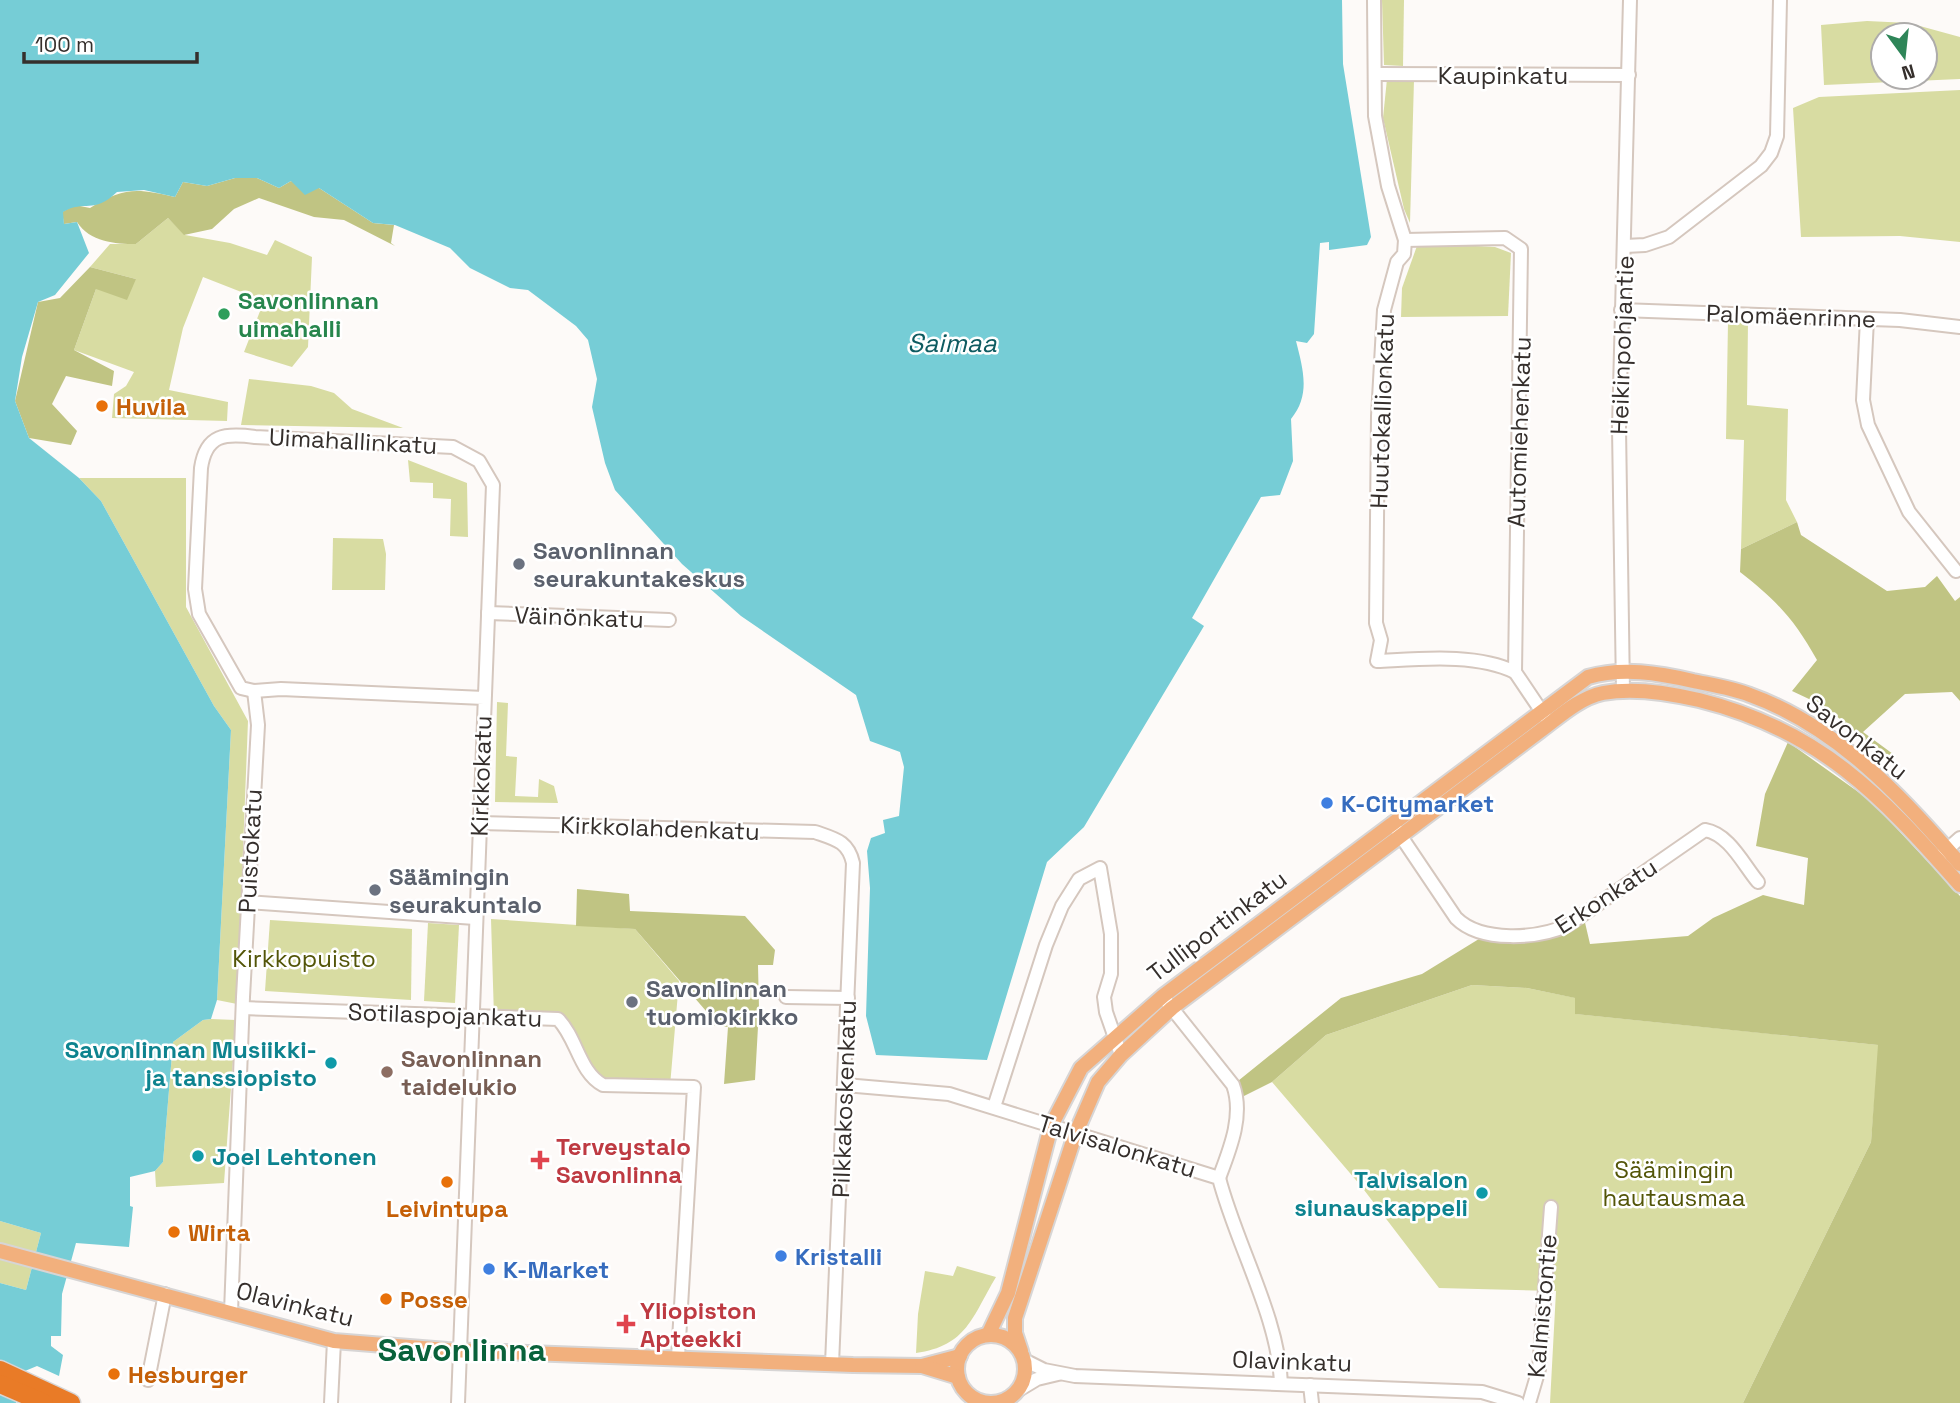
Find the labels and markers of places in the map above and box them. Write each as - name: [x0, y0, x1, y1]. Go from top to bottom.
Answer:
- place label: Savonlinnan uimahalli: [238, 285, 379, 344]
- marker: Savonlinnan uimahalli: [216, 306, 232, 322]
- place label: Huvila: [116, 391, 186, 422]
- marker: Huvila: [94, 398, 110, 414]
- place label: Savonlinnan seurakuntakeskus: [533, 535, 745, 594]
- marker: Savonlinnan seurakuntakeskus: [511, 556, 527, 572]
- place label: K-Citymarket: [1341, 788, 1494, 819]
- marker: K-Citymarket: [1319, 795, 1335, 811]
- place label: Säämingin seurakuntalo: [389, 861, 542, 920]
- marker: Säämingin seurakuntalo: [367, 882, 383, 898]
- place label: Savonlinnan tuomiokirkko: [646, 973, 798, 1032]
- marker: Savonlinnan tuomiokirkko: [624, 994, 640, 1010]
- place label: Savonlinnan Musiikki- ja tanssiopisto: [65, 1034, 317, 1093]
- place label: Savonlinnan taidelukio: [401, 1043, 542, 1102]
- marker: Savonlinnan Musiikki- ja tanssiopisto: [323, 1055, 339, 1071]
- marker: Savonlinnan taidelukio: [379, 1064, 395, 1080]
- place label: Terveystalo Savonlinna: [556, 1131, 691, 1190]
- place label: Joel Lehtonen: [212, 1141, 377, 1172]
- marker: Joel Lehtonen: [190, 1148, 206, 1164]
- marker: Terveystalo Savonlinna: [530, 1150, 550, 1170]
- place label: Talvisalon siunauskappeli: [1294, 1164, 1468, 1223]
- marker: Leivintupa: [439, 1174, 455, 1190]
- marker: Talvisalon siunauskappeli: [1474, 1185, 1490, 1201]
- place label: Leivintupa: [386, 1193, 508, 1224]
- place label: Wirta: [188, 1217, 250, 1248]
- marker: Wirta: [166, 1224, 182, 1240]
- place label: Kristalli: [795, 1241, 882, 1272]
- marker: Kristalli: [773, 1248, 789, 1264]
- place label: K-Market: [503, 1254, 609, 1285]
- marker: K-Market: [481, 1261, 497, 1277]
- place label: Posse: [400, 1284, 468, 1315]
- marker: Posse: [378, 1291, 394, 1307]
- place label: Yliopiston Apteekki: [640, 1295, 756, 1354]
- marker: Yliopiston Apteekki: [618, 1316, 634, 1332]
- place label: Hesburger: [128, 1359, 248, 1390]
- marker: Hesburger: [106, 1366, 122, 1382]

